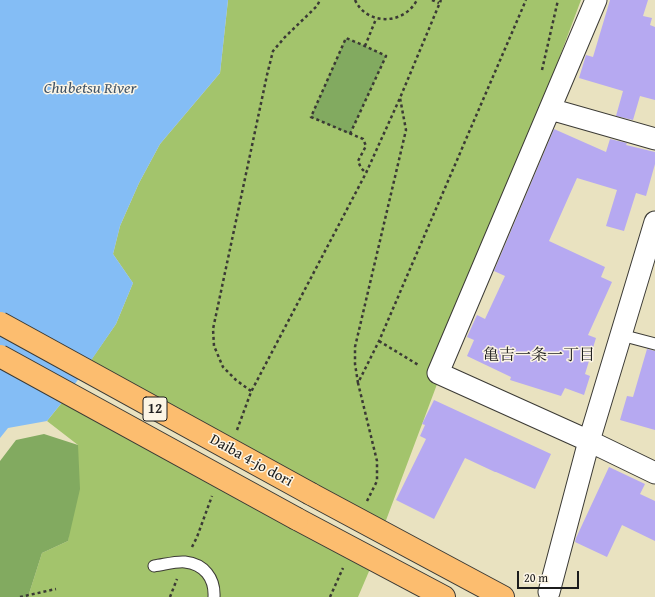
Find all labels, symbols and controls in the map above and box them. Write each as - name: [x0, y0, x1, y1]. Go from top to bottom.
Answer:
- water label: Chubetsu River: [44, 79, 136, 99]
- district label: 亀吉一条一丁目: [483, 346, 595, 366]
- road number: 12: [143, 397, 167, 421]
- street label: Daiba 4-jo dori: [206, 431, 296, 491]
- scale bar: [519, 563, 581, 589]
- text: 20 m: [524, 569, 548, 586]

